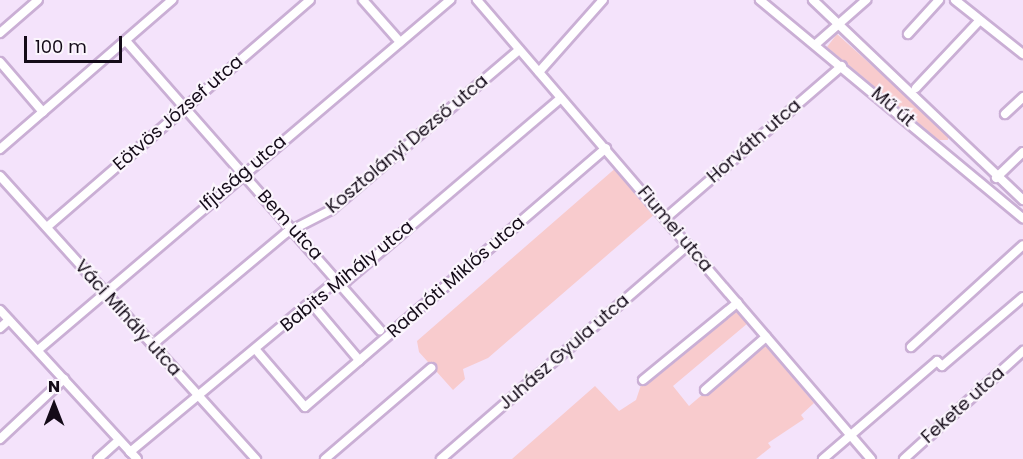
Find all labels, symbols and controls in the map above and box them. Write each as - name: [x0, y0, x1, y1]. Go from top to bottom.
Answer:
- scale bar: [27, 24, 124, 62]
- text: 100 m: [35, 34, 87, 59]
- street label: Eötvös József utca: [109, 51, 247, 175]
- street label: Kosztolányi Dezső utca: [322, 70, 492, 218]
- street label: Mű út: [867, 83, 919, 131]
- street label: Horváth utca: [703, 94, 805, 188]
- street label: Ifjúság utca: [195, 131, 291, 215]
- street label: Fiumei utca: [633, 182, 717, 276]
- street label: Bem utca: [253, 186, 327, 264]
- street label: Radnóti Miklós utca: [383, 212, 529, 342]
- street label: Babits Mihály utca: [276, 216, 418, 336]
- street label: Váci Mihály utca: [70, 256, 186, 380]
- street label: Juhász Gyula utca: [495, 290, 633, 414]
- street label: Fekete utca: [917, 362, 1009, 448]
- north arrow: [24, 375, 84, 435]
- text: N: [48, 375, 60, 398]

